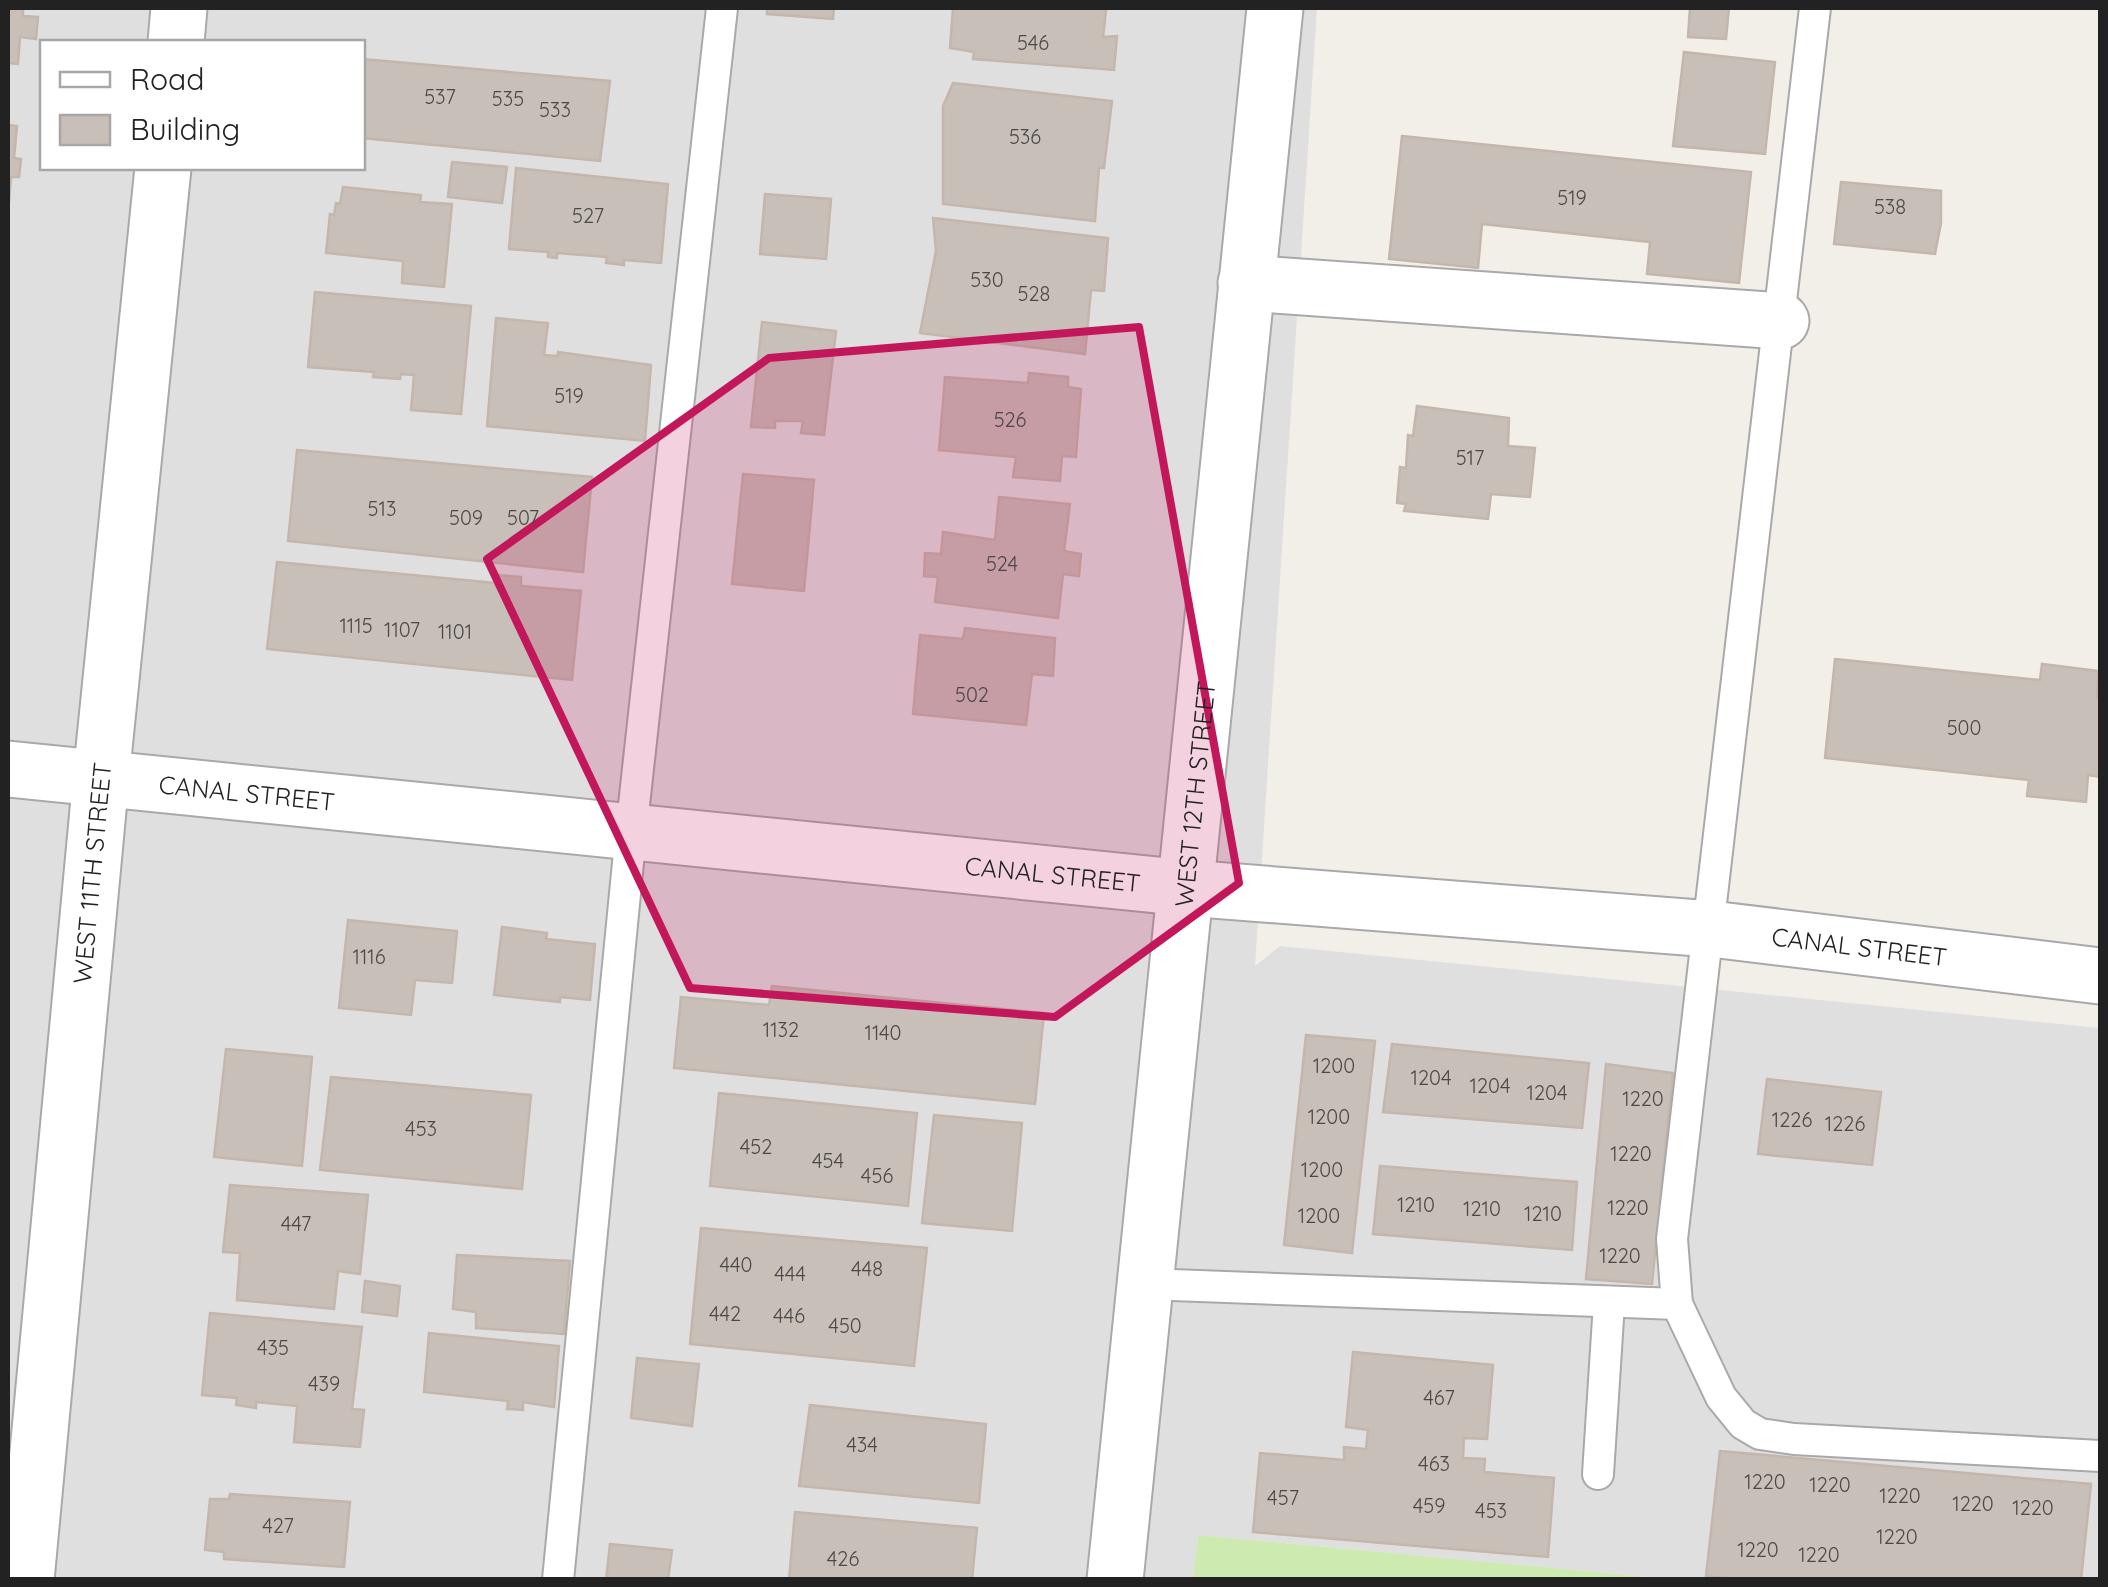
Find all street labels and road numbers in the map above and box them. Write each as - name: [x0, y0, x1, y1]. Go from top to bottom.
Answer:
- street label: WEST 12TH STREET: [1168, 680, 1221, 908]
- street label: WEST 11TH STREET: [66, 761, 118, 985]
- street label: CANAL STREET: [157, 768, 336, 817]
- street label: CANAL STREET: [963, 850, 1142, 898]
- street label: CANAL STREET: [1770, 920, 1949, 972]

